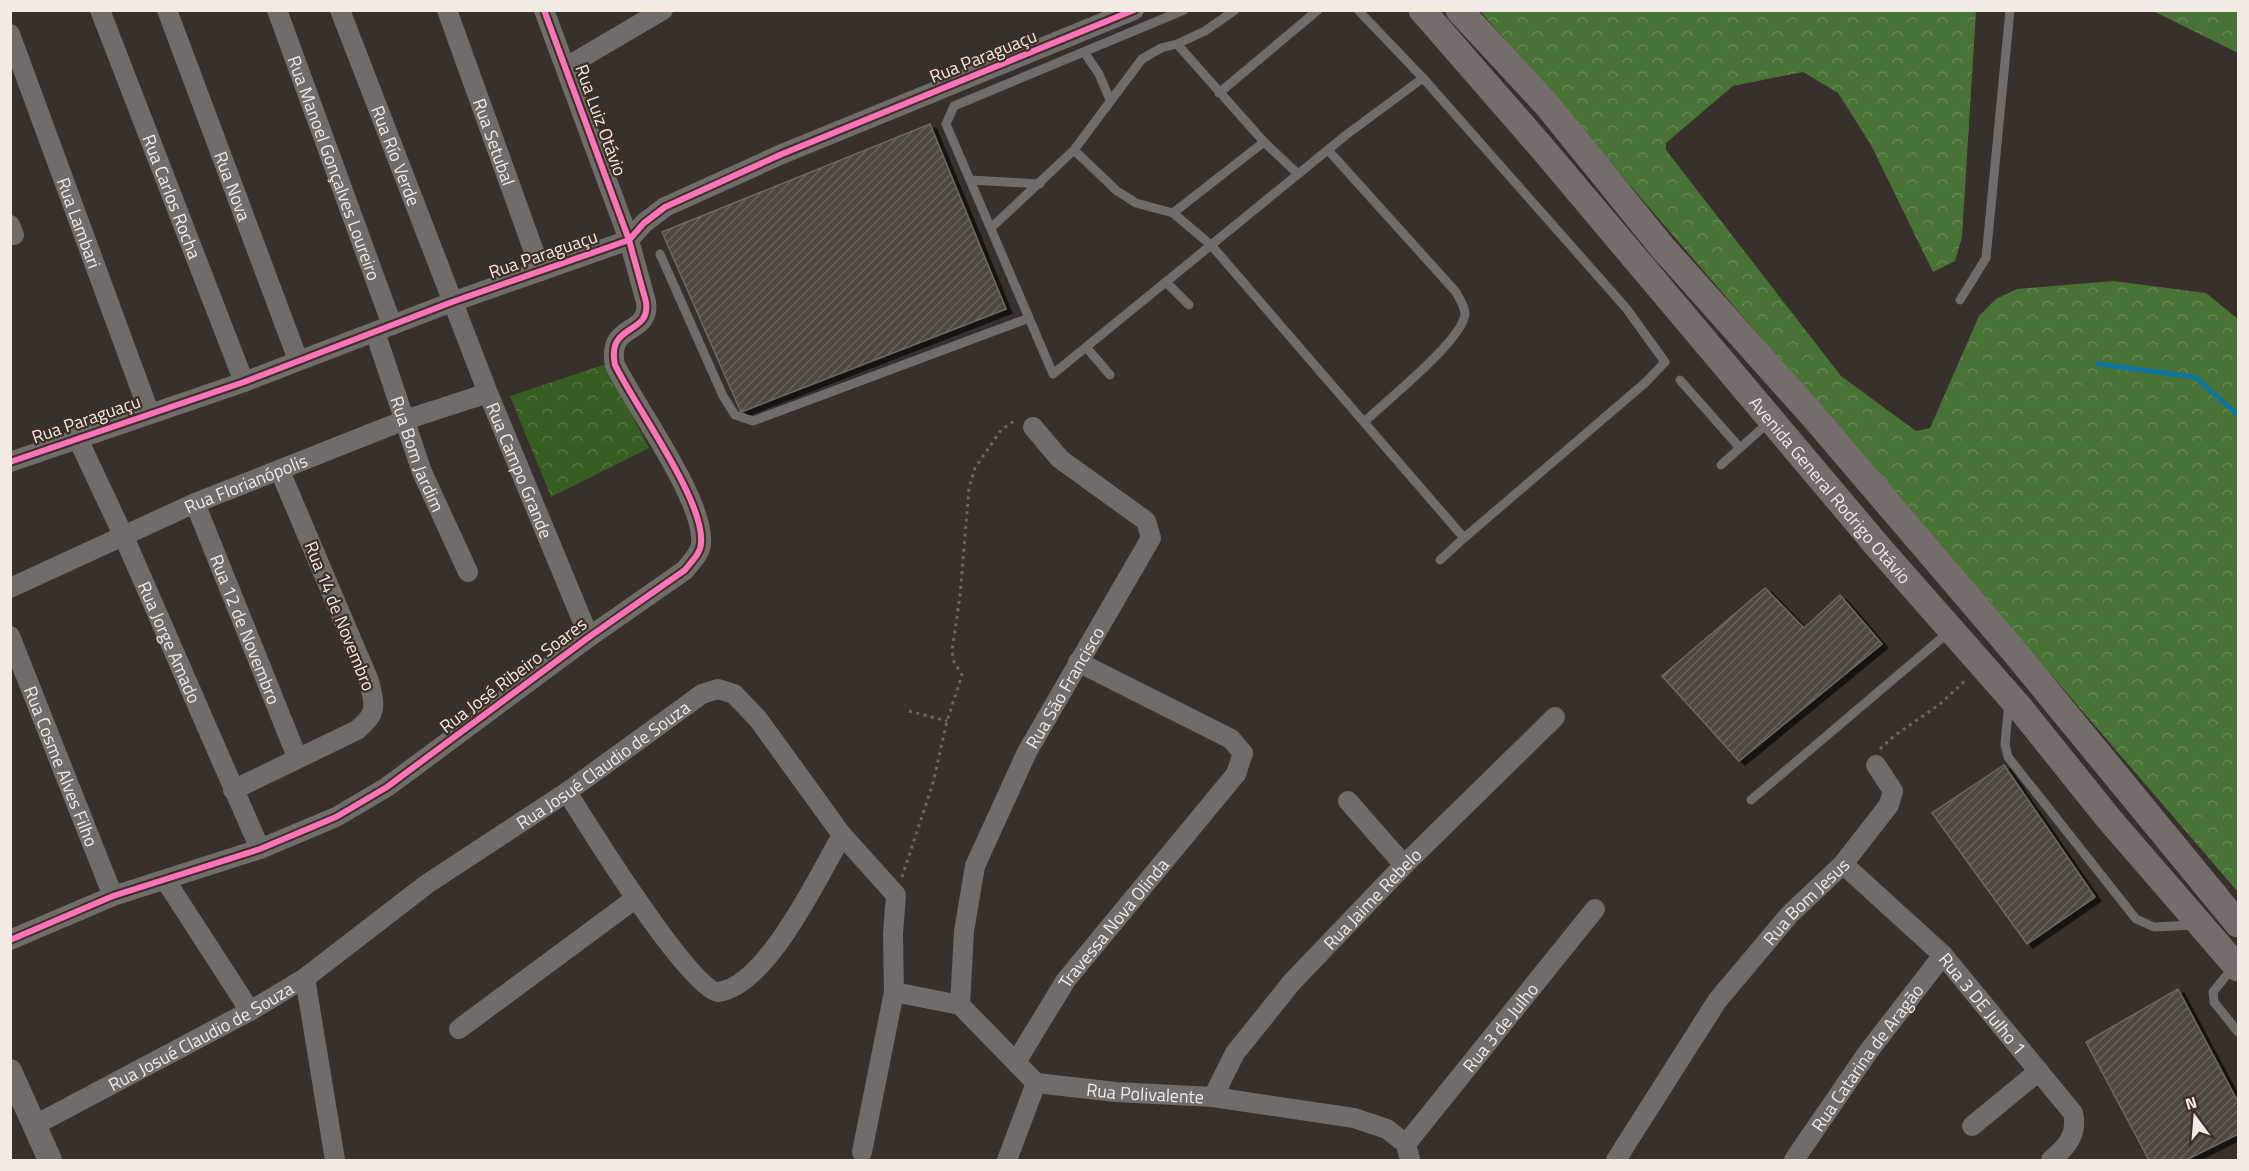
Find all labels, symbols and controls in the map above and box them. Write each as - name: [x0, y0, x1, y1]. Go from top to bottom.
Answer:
- street label: Rua Paraguaçu: [925, 22, 1041, 90]
- street label: Rua Manoel Gonçalves Loureiro: [281, 52, 388, 284]
- street label: Rua Luiz Otávio: [568, 60, 634, 180]
- street label: Rua Setubal: [466, 94, 523, 189]
- street label: Rua Río Verde: [365, 101, 428, 210]
- street label: Rua Carlos Rocha: [136, 130, 209, 263]
- street label: Rua Nova: [208, 147, 258, 225]
- street label: Rua Lambari: [50, 173, 108, 272]
- street label: Rua Paraguaçu: [485, 223, 601, 285]
- street label: Rua Paraguaçu: [28, 388, 144, 450]
- street label: Avenida General Rodrigo Otávio: [1743, 390, 1918, 589]
- street label: Rua Bom Jardim: [384, 392, 452, 516]
- street label: Rua Campo Grande: [480, 398, 560, 542]
- street label: Rua Florianópolis: [179, 446, 311, 520]
- street label: Rua 14 de Novembro: [298, 537, 382, 695]
- street label: Rua 12 de Novembro: [203, 550, 288, 708]
- street label: Rua Jorge Amado: [131, 577, 208, 707]
- street label: Rua José Ribeiro Soares: [434, 611, 592, 739]
- street label: Rua São Francisco: [1018, 621, 1111, 754]
- street label: Rua Cosme Alves Filho: [18, 682, 106, 851]
- street label: Rua Josué Claudio de Souza: [510, 694, 695, 836]
- street label: Rua Jaime Rebelo: [1317, 841, 1428, 955]
- street label: Rua Bom Jesus: [1756, 851, 1855, 951]
- street label: Travessa Nova Olinda: [1051, 852, 1175, 993]
- street label: Rua 3 DE Julho 1: [1933, 946, 2033, 1060]
- street label: Rua Josué Claudio de Souza: [103, 975, 298, 1097]
- street label: Rua 3 de Julho: [1456, 976, 1544, 1078]
- street label: Rua Catarina de Aragão: [1804, 978, 1930, 1137]
- street label: Rua Polivalente: [1085, 1075, 1205, 1110]
- north arrow: [2165, 1087, 2225, 1147]
- text: N: [2182, 1090, 2200, 1116]

